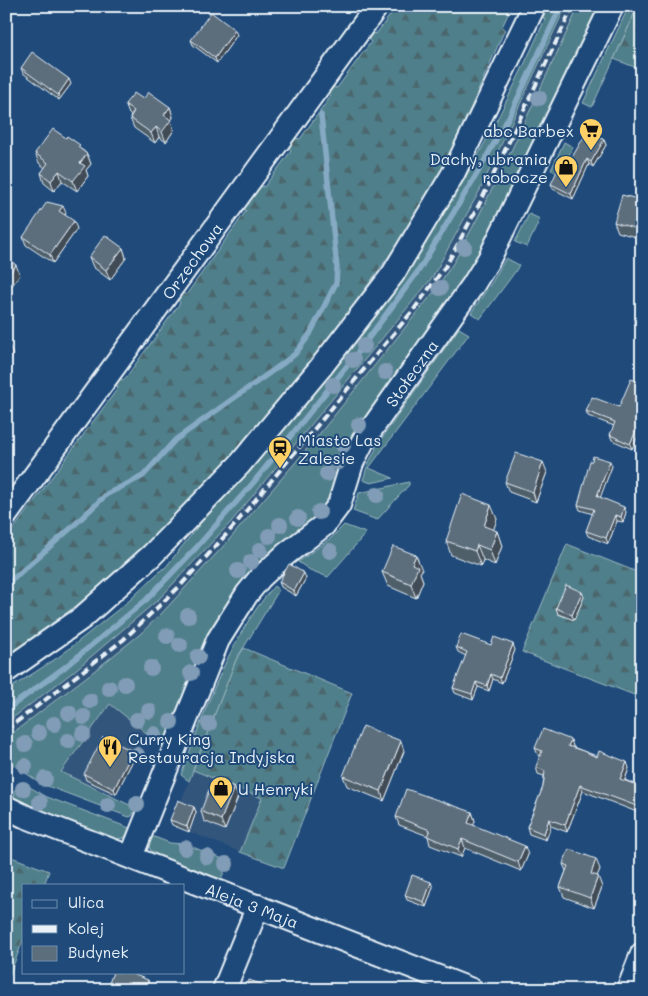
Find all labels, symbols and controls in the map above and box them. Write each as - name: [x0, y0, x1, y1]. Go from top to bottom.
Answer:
- supermarket icon: abc Barbex: [578, 117, 604, 151]
- place label: abc Barbex: [483, 120, 574, 141]
- place label: Dachy, ubrania robocze: [430, 148, 548, 187]
- shop icon: Dachy, ubrania robocze: [553, 154, 579, 188]
- street label: Orzechowa: [157, 218, 227, 303]
- street label: Stołeczna: [380, 335, 442, 411]
- place label: Miasto Las Zalesie: [298, 429, 381, 468]
- station icon: Miasto Las Zalesie: [267, 435, 293, 469]
- place label: Curry King Restauracja Indyjska: [128, 728, 296, 767]
- restaurant icon: Curry King Restauracja Indyjska: [97, 734, 123, 768]
- shop icon: U Henryki: [208, 775, 234, 809]
- place label: U Henryki: [238, 778, 314, 799]
- street label: Aleja 3 Maja: [203, 877, 302, 932]
- legend: [22, 884, 185, 974]
- text: Ulica: [68, 892, 105, 912]
- text: Kolej: [68, 918, 104, 938]
- text: Budynek: [68, 942, 128, 962]

